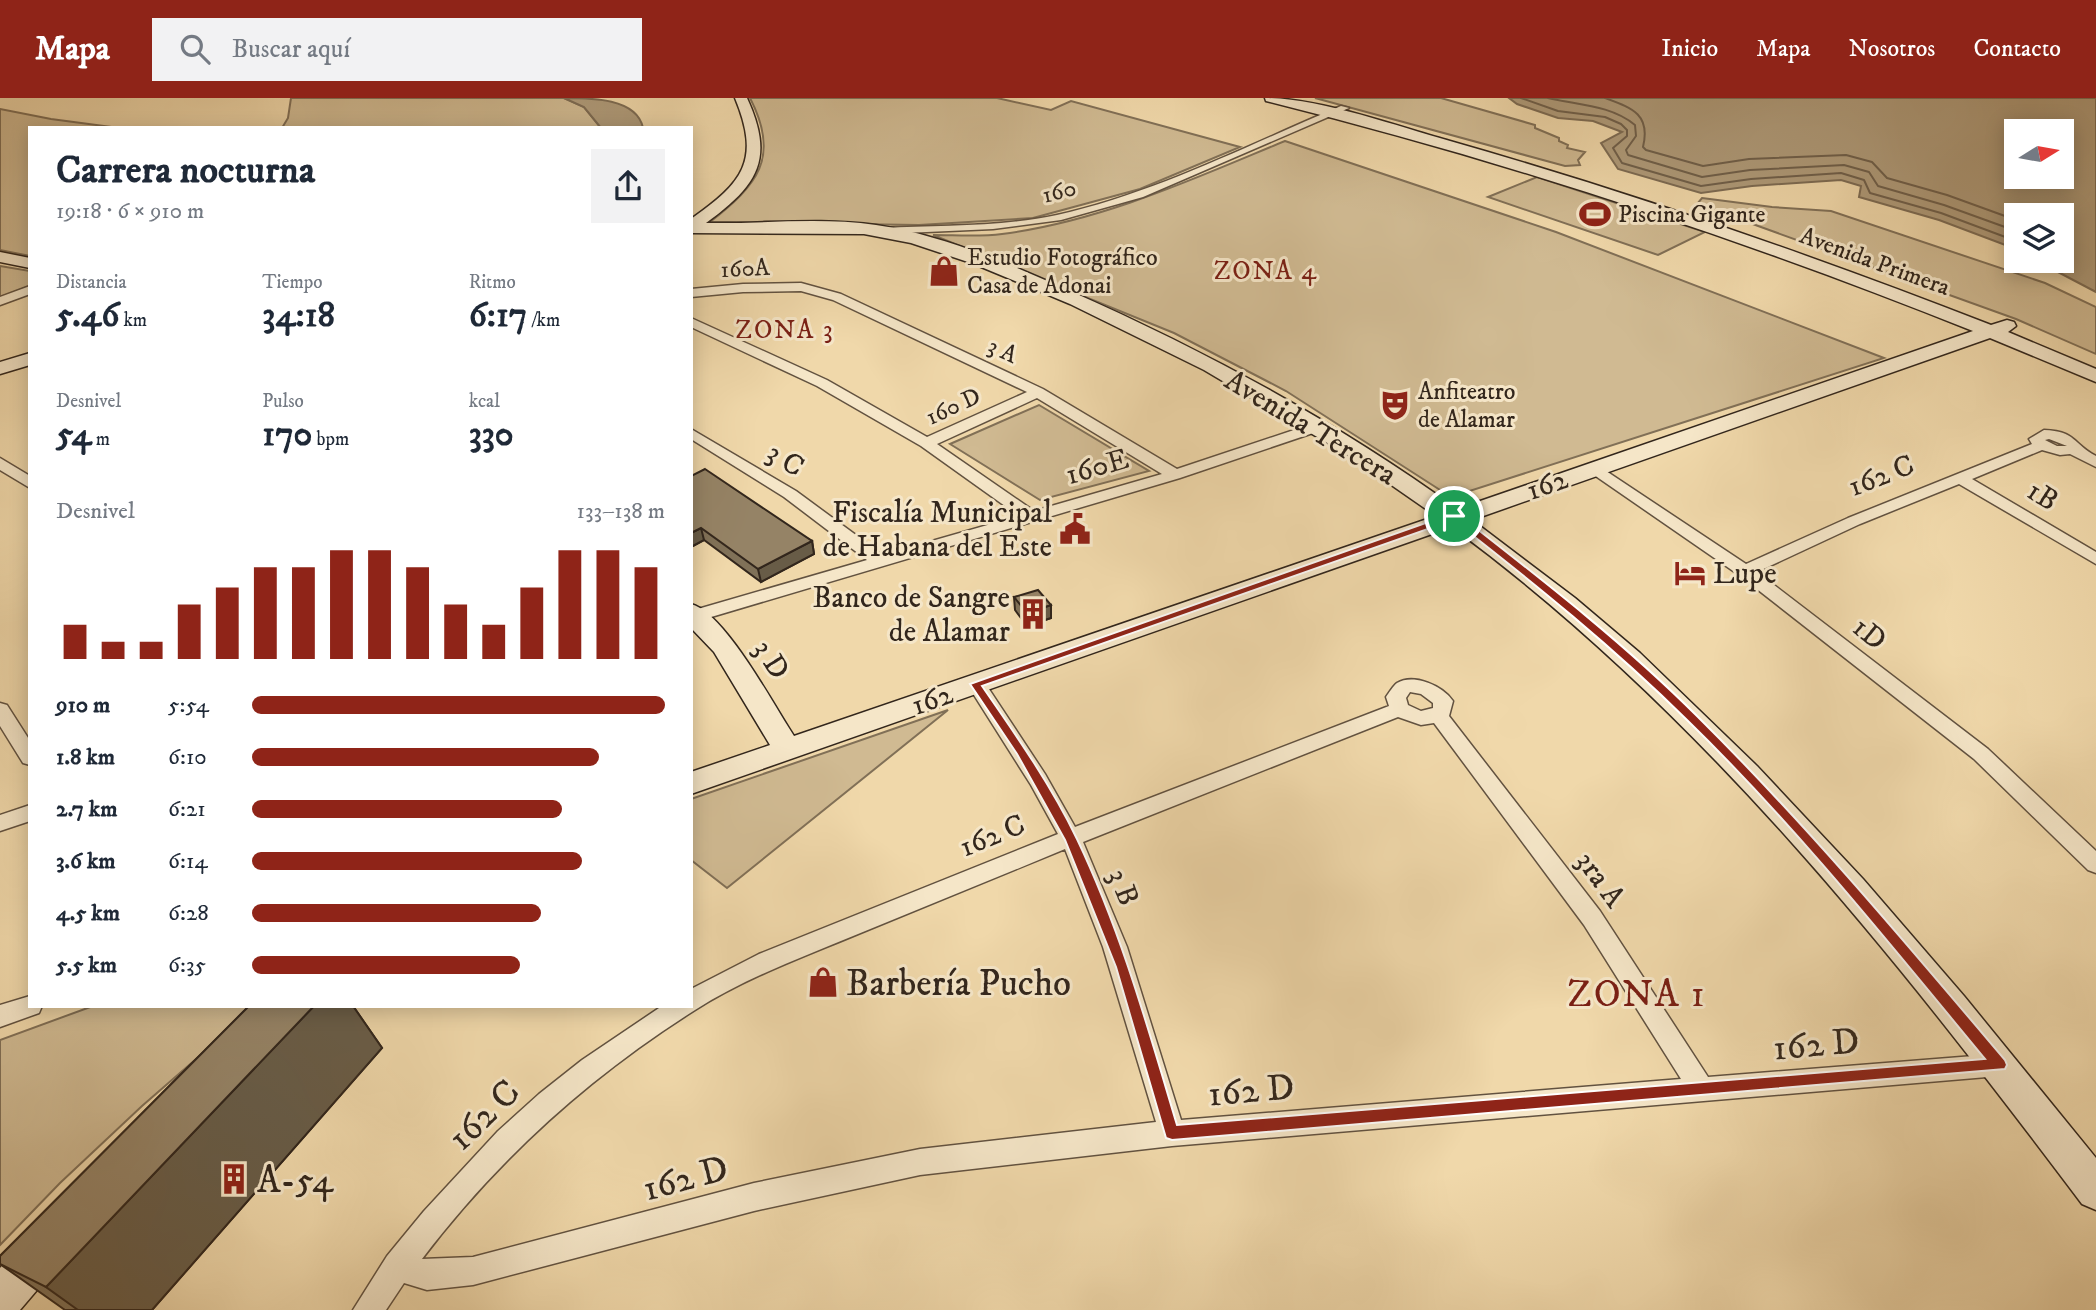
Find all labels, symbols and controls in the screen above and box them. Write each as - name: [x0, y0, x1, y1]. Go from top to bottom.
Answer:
- search box: [152, 18, 642, 81]
- text: Mapa: [35, 29, 110, 70]
- icon: search: [176, 30, 214, 68]
- text: Buscar aquí: [232, 33, 350, 66]
- text: Inicio: [1661, 34, 1718, 64]
- text: Mapa: [1756, 34, 1811, 64]
- text: Nosotros: [1849, 34, 1935, 64]
- text: Contacto: [1973, 34, 2061, 64]
- north arrow: [2004, 119, 2074, 189]
- map controls: [2004, 119, 2074, 273]
- text: Carrera nocturna: [56, 147, 315, 195]
- button: share: [591, 149, 665, 223]
- street label: 160: [1039, 173, 1079, 211]
- text: 19:18 · 6 × 910 m: [56, 197, 204, 226]
- sports icon: Piscina Gigante: [1578, 197, 1612, 231]
- place label: Piscina Gigante: [1618, 200, 1765, 230]
- button: layers: [2004, 203, 2074, 273]
- street label: Avenida Primera: [1796, 221, 1954, 303]
- place label: Estudio Fotográfico Casa de Adonai: [967, 243, 1158, 301]
- street label: 160A: [720, 253, 771, 285]
- shop icon: Estudio Fotográfico Casa de Adonai: [927, 254, 961, 288]
- district label: ZONA 4: [1214, 255, 1318, 288]
- text: Distancia: [56, 271, 127, 294]
- text: Tiempo: [262, 271, 322, 294]
- text: Ritmo: [469, 271, 516, 294]
- text: 5.46: [56, 294, 119, 338]
- text: 34:18: [262, 294, 335, 338]
- text: 6:17: [469, 294, 527, 338]
- text: km: [119, 309, 147, 332]
- text: /km: [527, 309, 560, 332]
- district label: ZONA 3: [735, 314, 835, 347]
- street label: 3 A: [983, 331, 1023, 371]
- street label: Avenida Tercera: [1218, 362, 1403, 494]
- place label: Anfiteatro de Alamar: [1418, 377, 1515, 435]
- street label: 160 D: [921, 381, 986, 433]
- theatre icon: Anfiteatro de Alamar: [1378, 388, 1412, 422]
- text: Desnivel: [56, 390, 121, 413]
- text: Pulso: [262, 390, 304, 413]
- text: kcal: [469, 390, 500, 413]
- text: 54: [56, 413, 92, 457]
- text: 170: [262, 413, 312, 457]
- text: 330: [469, 413, 514, 457]
- text: m: [92, 428, 110, 451]
- text: bpm: [312, 428, 349, 451]
- street label: 3 C: [759, 435, 811, 486]
- street label: 160E: [1062, 441, 1133, 494]
- street label: 162 C: [1843, 447, 1920, 506]
- street label: 162: [1522, 461, 1573, 510]
- street label: 1B: [2020, 473, 2065, 520]
- pin: [1424, 486, 1484, 546]
- place label: Fiscalía Municipal de Habana del Este: [822, 495, 1052, 566]
- text: Desnivel: [56, 497, 135, 526]
- text: 133–138 m: [577, 497, 665, 526]
- icon: arrive: [1435, 497, 1473, 535]
- public building icon: Fiscalía Municipal de Habana del Este: [1058, 512, 1092, 546]
- hotel icon: Lupe: [1673, 556, 1707, 590]
- place label: Lupe: [1713, 556, 1777, 593]
- place label: Banco de Sangre de Alamar: [813, 580, 1010, 651]
- building icon: Banco de Sangre de Alamar: [1016, 597, 1050, 631]
- street label: 1D: [1845, 609, 1894, 659]
- street label: 3 D: [744, 633, 797, 687]
- street label: 162: [907, 676, 958, 725]
- text: 910 m: [56, 691, 110, 720]
- text: 5:54: [168, 691, 209, 720]
- text: 1.8 km: [56, 743, 115, 772]
- text: 6:10: [168, 743, 207, 772]
- text: 2.7 km: [56, 795, 117, 824]
- text: 6:21: [168, 795, 206, 824]
- street label: 162 C: [954, 807, 1031, 866]
- street label: 3ra A: [1567, 844, 1633, 916]
- text: 3.6 km: [56, 847, 116, 876]
- text: 6:14: [168, 847, 208, 876]
- street label: 3 B: [1099, 864, 1147, 911]
- text: 4.5 km: [56, 899, 120, 928]
- text: 6:28: [168, 899, 209, 928]
- text: 5.5 km: [56, 951, 117, 980]
- text: 6:35: [168, 951, 206, 980]
- place label: Barbería Pucho: [846, 961, 1071, 1008]
- shop icon: Barbería Pucho: [806, 965, 840, 999]
- district label: ZONA 1: [1567, 971, 1707, 1019]
- street label: 162 D: [1771, 1018, 1861, 1073]
- street label: 162 D: [1206, 1064, 1296, 1119]
- street label: 162 C: [438, 1070, 531, 1162]
- street label: 162 D: [638, 1146, 733, 1213]
- place label: A-54: [257, 1158, 334, 1205]
- building icon: A-54: [217, 1162, 251, 1196]

